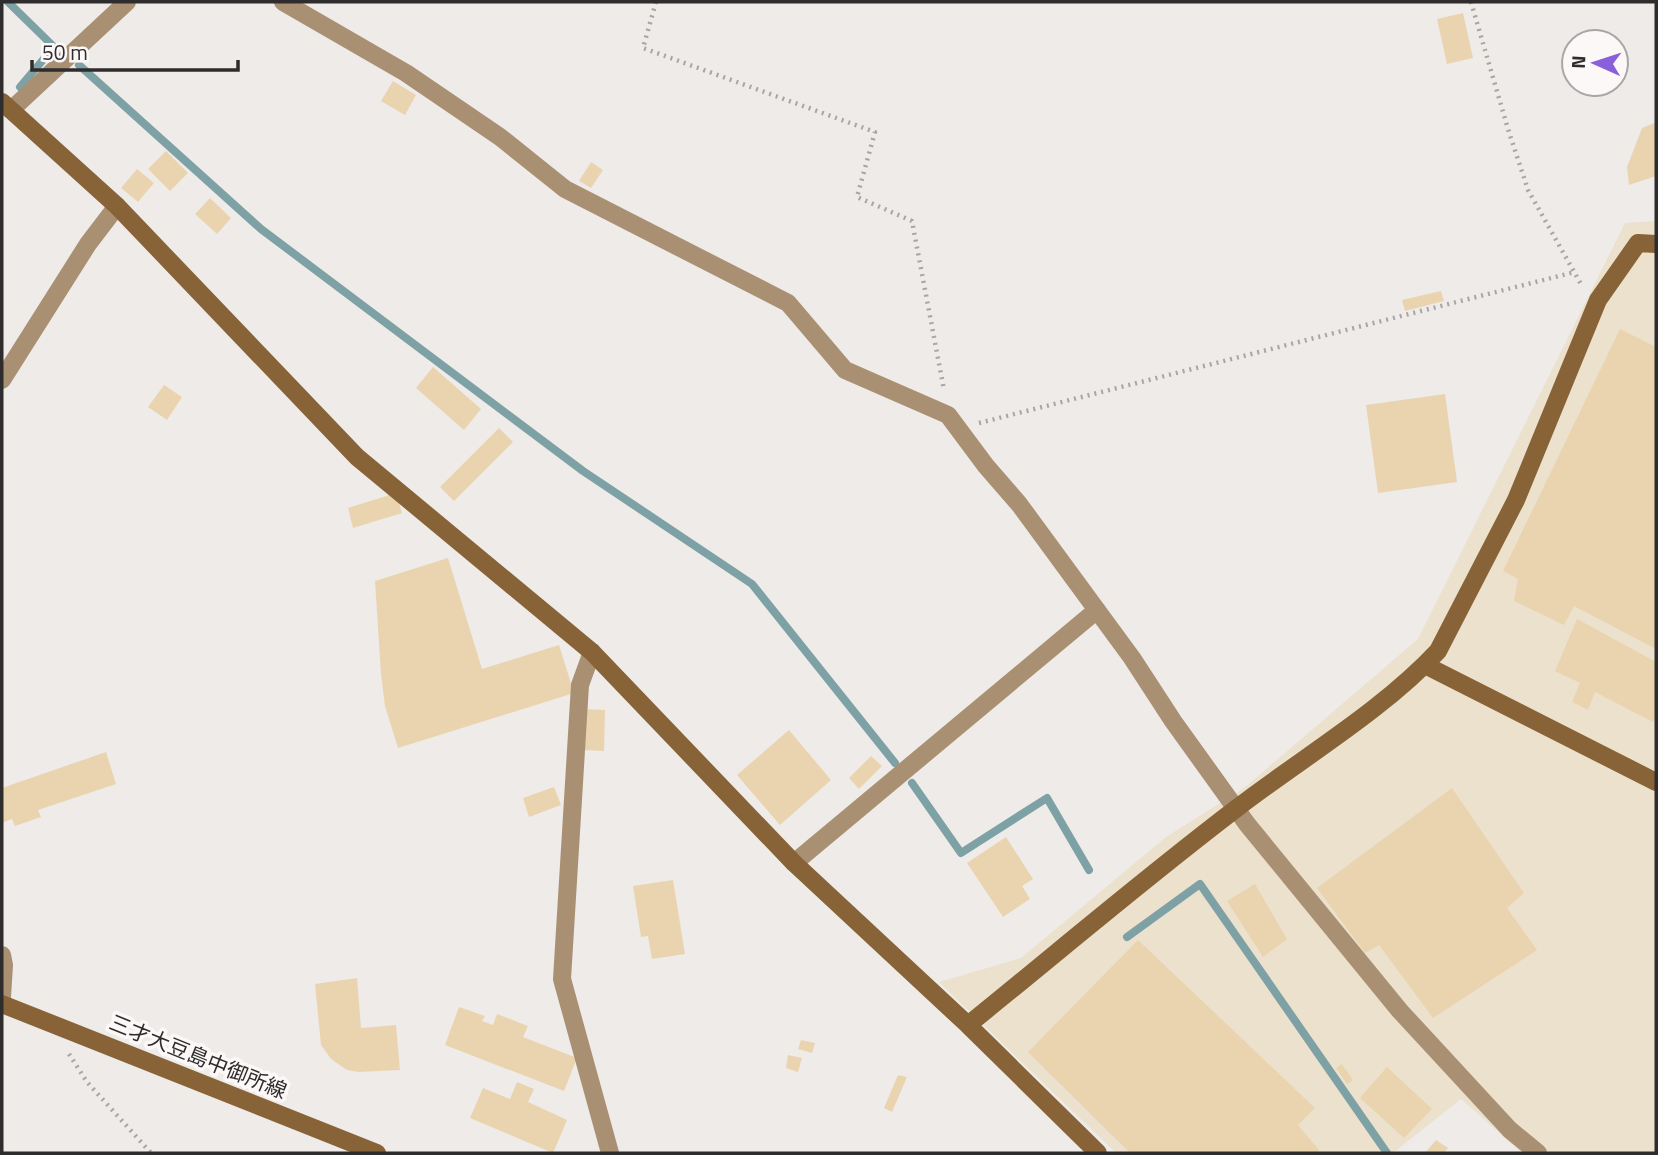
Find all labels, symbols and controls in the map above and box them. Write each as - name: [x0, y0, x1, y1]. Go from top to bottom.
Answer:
- scale bar: [32, 28, 238, 72]
- north arrow: [1560, 28, 1630, 98]
- text: 50 m: [42, 36, 88, 68]
- text: N: [1563, 55, 1592, 69]
- street label: 三才大豆島中御所線: [105, 1006, 292, 1106]

